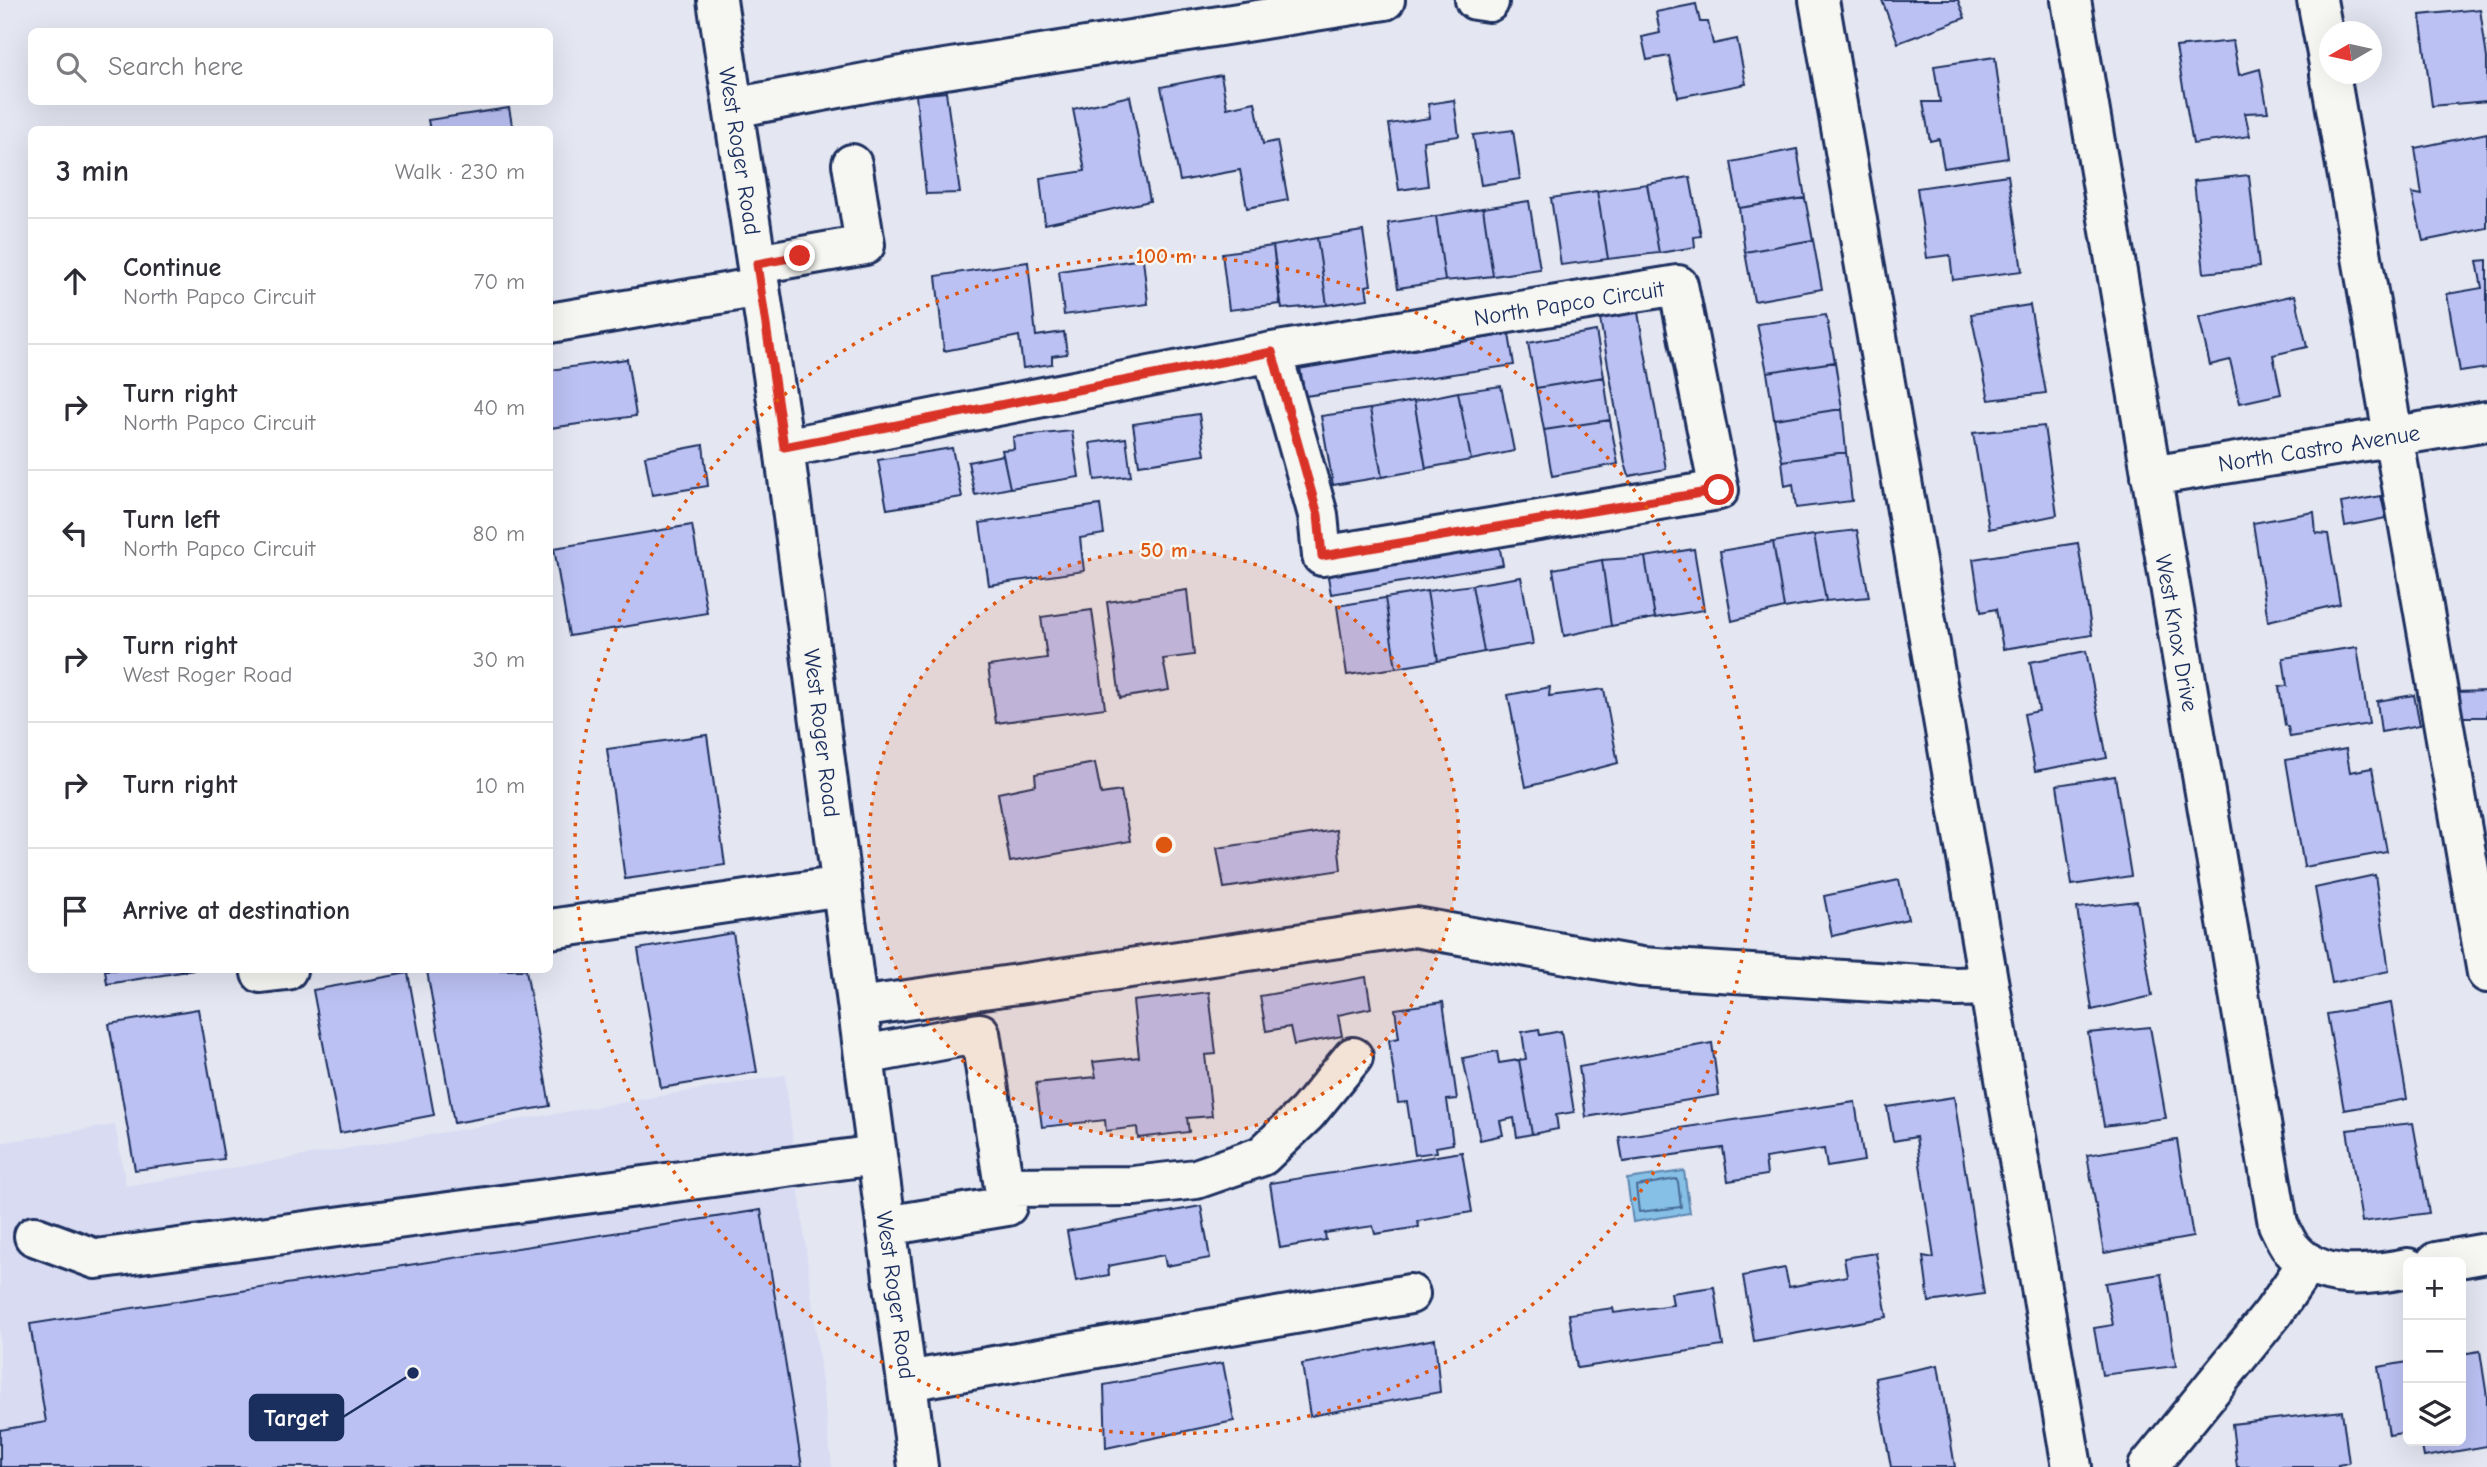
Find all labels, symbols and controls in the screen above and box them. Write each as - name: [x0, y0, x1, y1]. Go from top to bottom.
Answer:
- north arrow: [2319, 21, 2382, 84]
- search box: [28, 28, 553, 105]
- icon: search: [52, 48, 90, 86]
- text: Search here: [108, 52, 243, 82]
- street label: West Roger Road: [713, 65, 766, 237]
- text: 3 min: [56, 154, 129, 189]
- text: Walk · 230 m: [395, 158, 525, 185]
- route end: [784, 240, 815, 271]
- text: 100 m: [1136, 244, 1192, 268]
- text: Continue: [123, 253, 221, 283]
- icon: ahead: [56, 262, 94, 300]
- text: 70 m: [473, 268, 525, 295]
- street label: North Papco Circuit: [1472, 275, 1668, 332]
- text: North Papco Circuit: [123, 283, 315, 310]
- text: Turn right: [123, 379, 237, 409]
- icon: right: [56, 388, 94, 426]
- text: 40 m: [473, 394, 525, 421]
- text: North Papco Circuit: [123, 409, 315, 436]
- street label: North Castro Avenue: [2216, 419, 2422, 478]
- route start: [1703, 474, 1734, 505]
- text: Turn left: [123, 505, 220, 535]
- icon: left: [56, 514, 94, 552]
- text: 80 m: [472, 520, 525, 547]
- text: North Papco Circuit: [123, 535, 315, 562]
- text: 50 m: [1140, 538, 1188, 562]
- street label: West Knox Drive: [2149, 552, 2204, 714]
- text: Turn right: [123, 631, 237, 661]
- icon: right: [56, 640, 94, 678]
- text: 30 m: [473, 646, 525, 673]
- street label: West Roger Road: [798, 647, 845, 819]
- text: West Roger Road: [123, 661, 293, 688]
- icon: right: [56, 766, 94, 804]
- text: Turn right: [123, 770, 237, 800]
- text: 10 m: [475, 772, 525, 799]
- centre of rings: [1152, 833, 1176, 857]
- icon: arrive: [56, 892, 94, 930]
- text: Arrive at destination: [123, 896, 350, 926]
- street label: West Roger Road: [870, 1209, 921, 1381]
- map controls: [2403, 1257, 2466, 1446]
- button: +: [2403, 1257, 2466, 1320]
- button: −: [2403, 1320, 2466, 1383]
- button: layers: [2403, 1383, 2466, 1446]
- callout: Target: [250, 1395, 343, 1440]
- text: Target: [264, 1404, 329, 1432]

